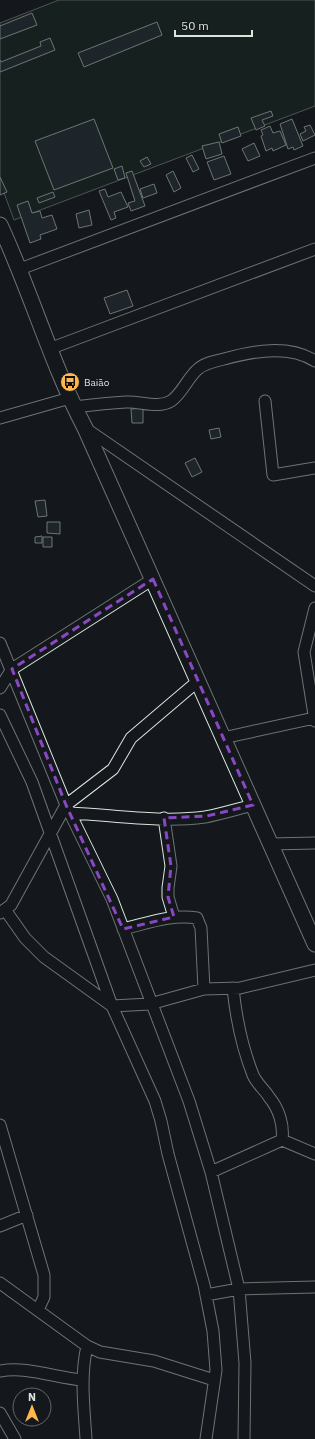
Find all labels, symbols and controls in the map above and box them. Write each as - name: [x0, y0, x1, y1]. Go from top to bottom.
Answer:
- scale bar: [175, 12, 252, 38]
- text: 50 m: [181, 18, 209, 33]
- bus stop icon: Baião: [59, 371, 81, 393]
- place label: Baião: [84, 376, 110, 389]
- north arrow: [12, 1387, 52, 1427]
- text: N: [28, 1390, 36, 1404]

